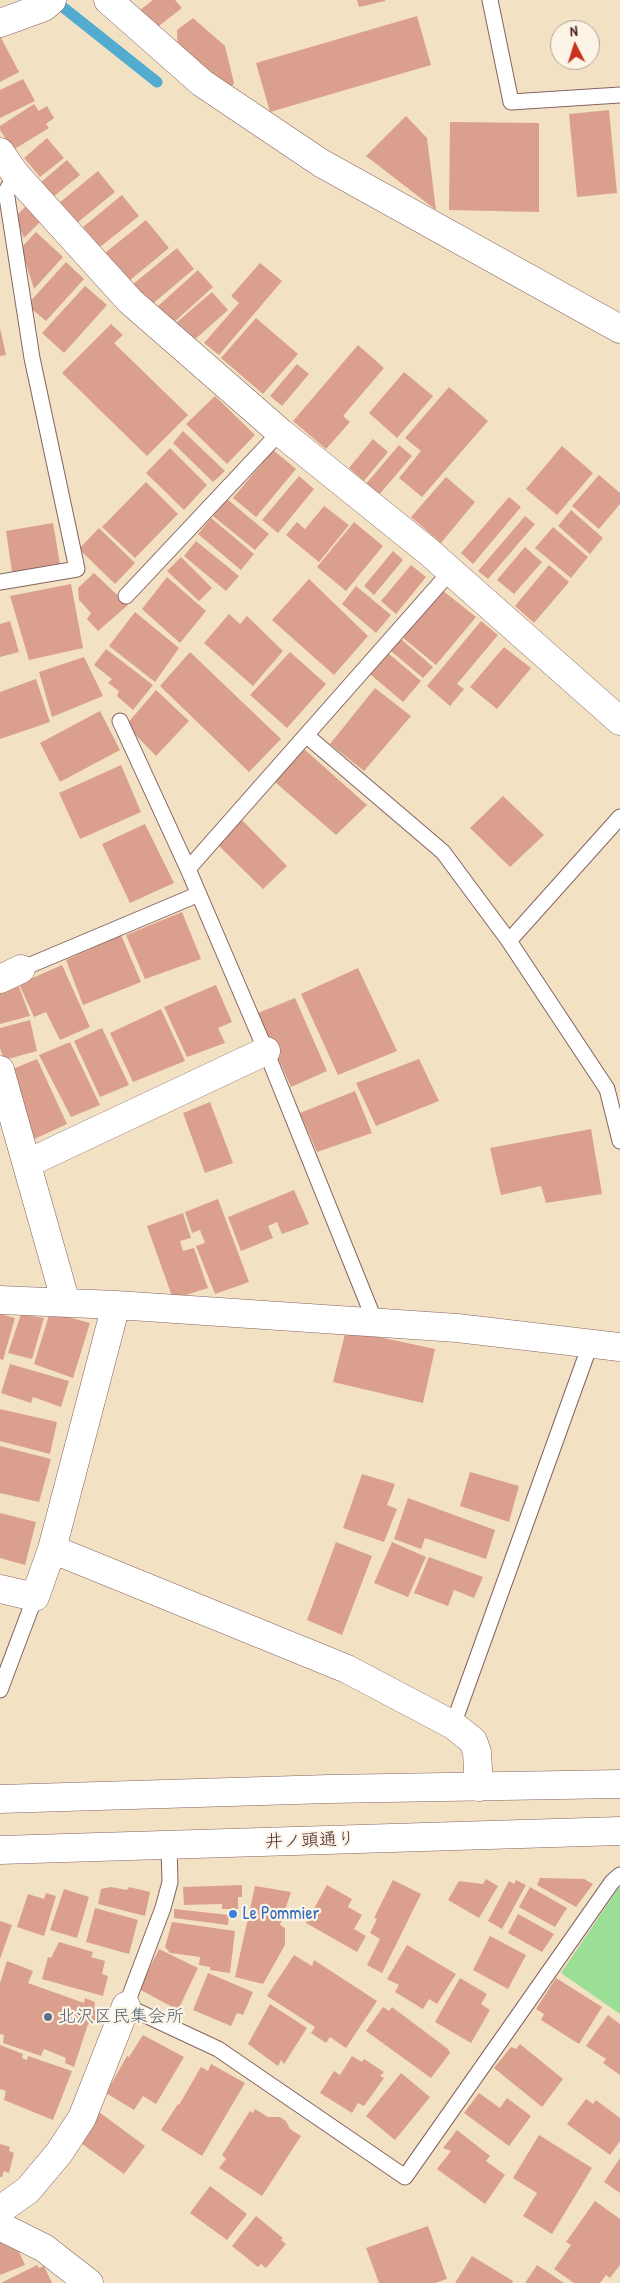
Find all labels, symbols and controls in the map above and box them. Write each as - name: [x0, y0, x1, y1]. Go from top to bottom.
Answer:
- north arrow: [550, 20, 600, 70]
- text: N: [569, 21, 578, 40]
- street label: 井ノ頭通り: [265, 1829, 355, 1853]
- place label: Le Pommier: [243, 1903, 320, 1925]
- marker: Le Pommier: [227, 1908, 239, 1920]
- place label: 北沢区民集会所: [58, 2006, 184, 2028]
- marker: 北沢区民集会所: [42, 2011, 54, 2023]

